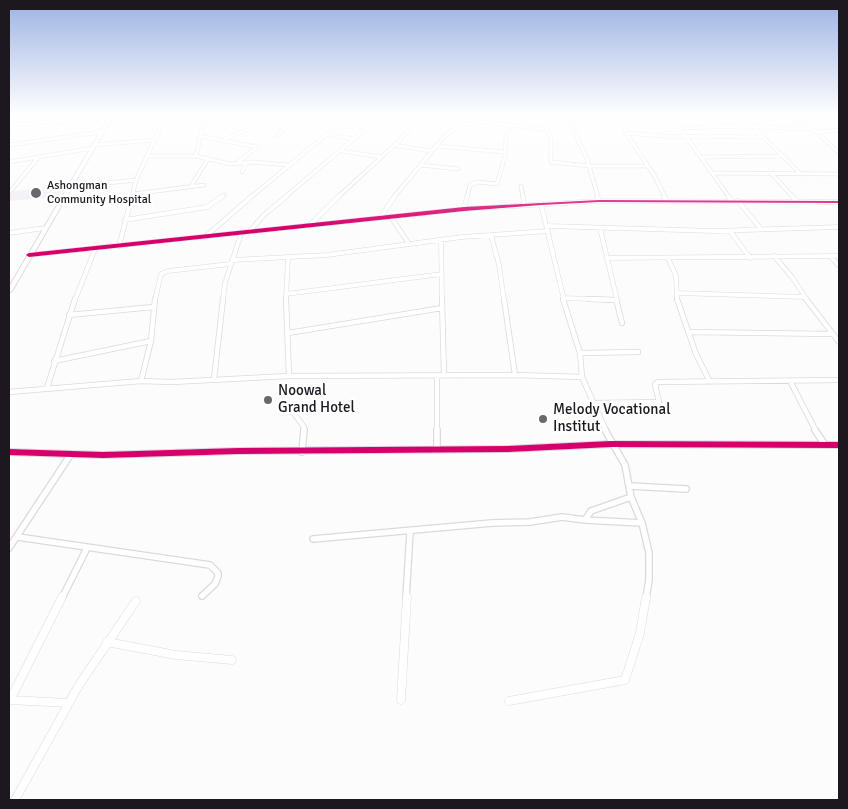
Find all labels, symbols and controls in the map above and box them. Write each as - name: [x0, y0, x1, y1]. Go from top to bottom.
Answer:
- place label: Ashongman Community Hospital: [47, 179, 151, 207]
- marker: Ashongman Community Hospital: [29, 186, 43, 200]
- place label: Noowal Grand Hotel: [278, 382, 355, 417]
- marker: Noowal Grand Hotel: [262, 394, 274, 406]
- place label: Melody Vocational Institut: [553, 401, 671, 436]
- marker: Melody Vocational Institut: [537, 413, 549, 425]

